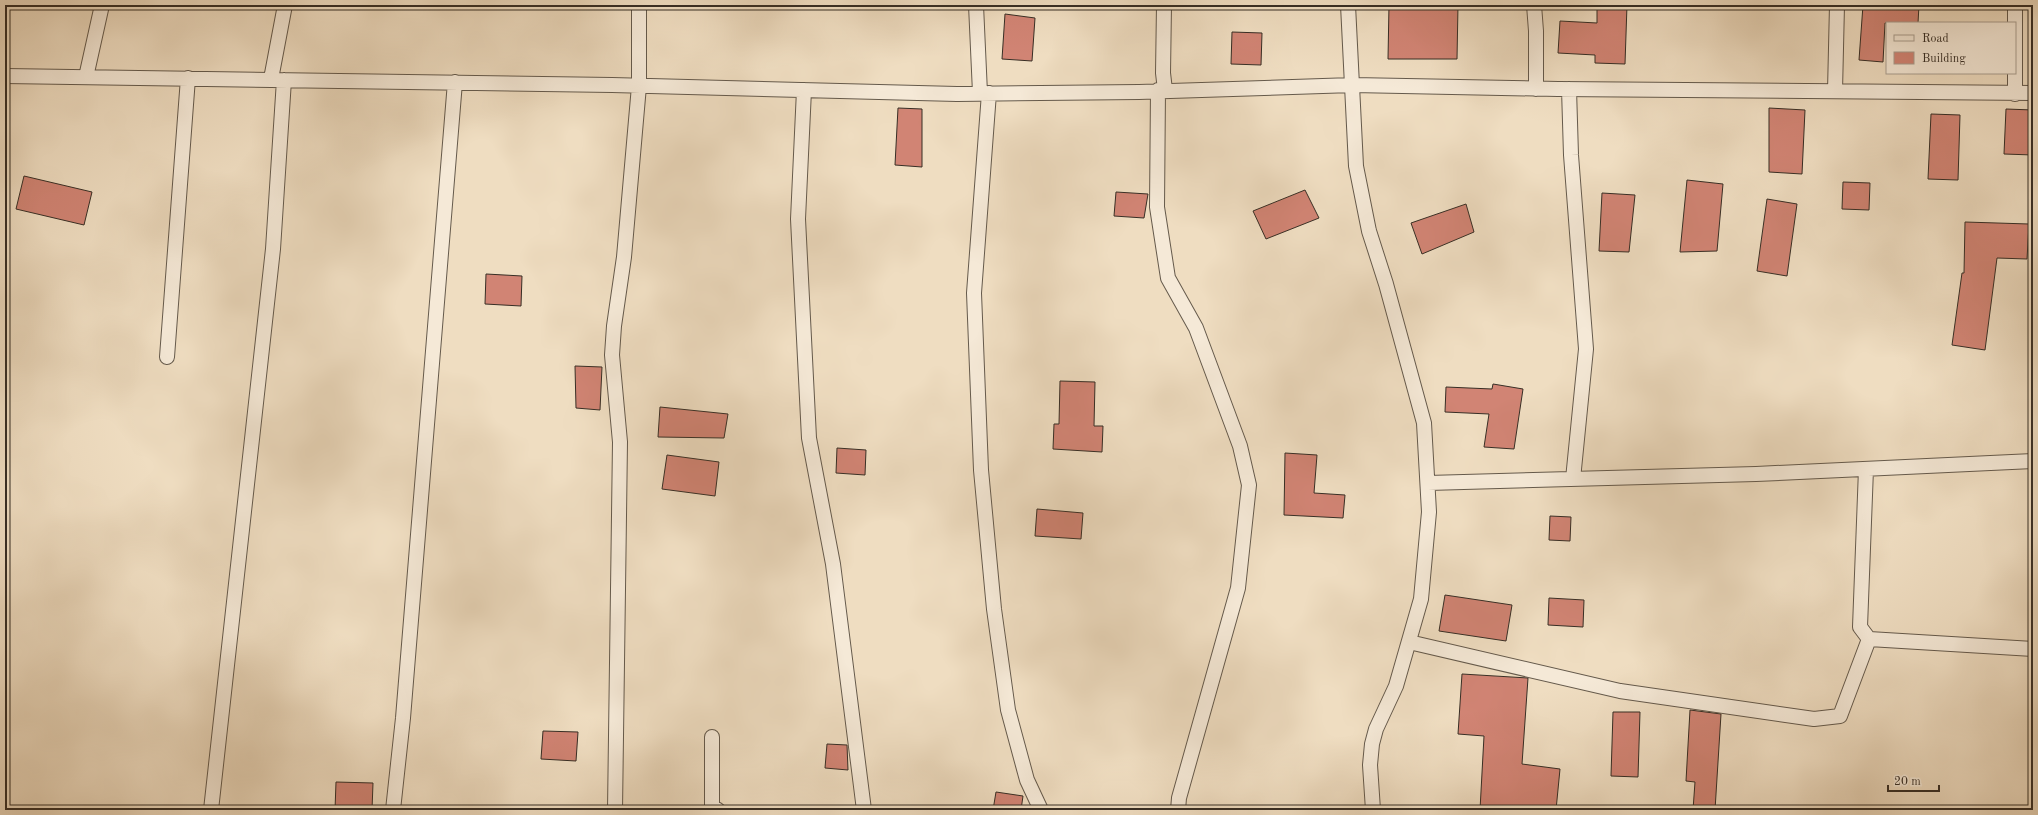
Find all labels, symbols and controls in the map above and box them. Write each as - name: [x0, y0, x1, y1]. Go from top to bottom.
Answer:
- legend: [1886, 22, 2016, 74]
- text: Road: [1922, 33, 1949, 45]
- text: Building: [1922, 53, 1966, 65]
- scale bar: [1888, 767, 1939, 793]
- text: 20 m: [1894, 776, 1921, 788]

